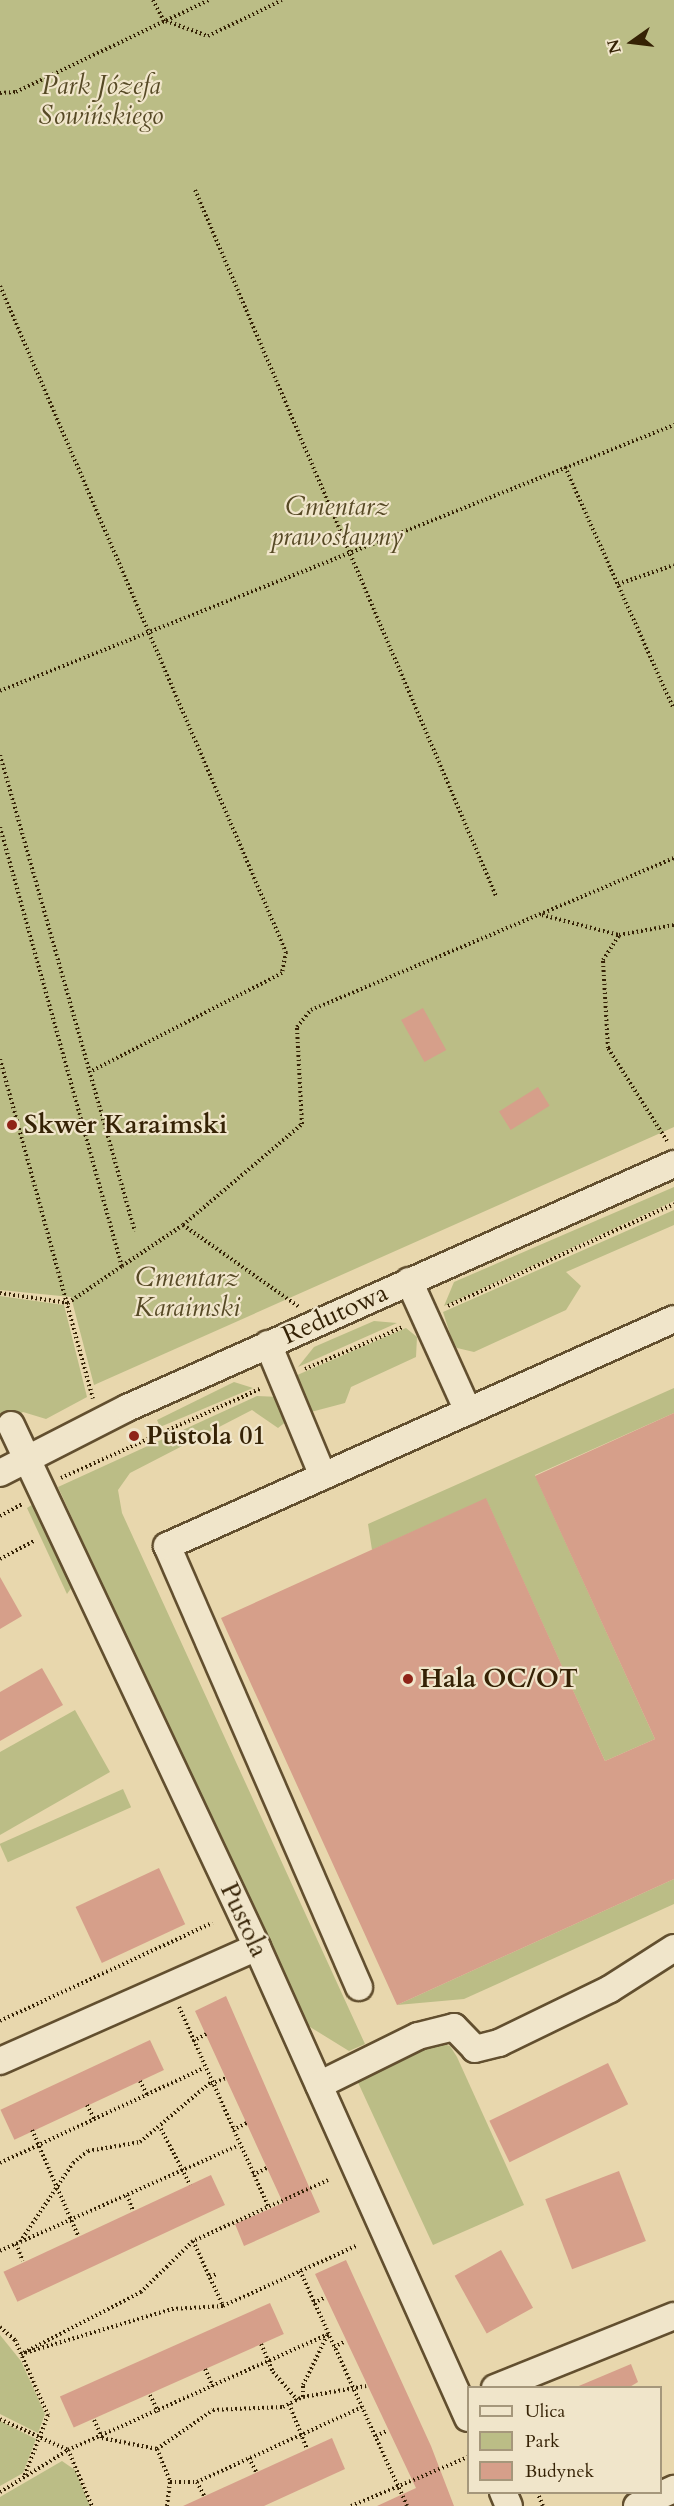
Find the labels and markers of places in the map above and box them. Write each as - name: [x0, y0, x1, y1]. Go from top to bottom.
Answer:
- place label: Skwer Karaimski: [24, 1109, 227, 1141]
- marker: Skwer Karaimski: [5, 1118, 19, 1132]
- place label: Pustola 01: [146, 1420, 266, 1452]
- marker: Pustola 01: [127, 1429, 141, 1443]
- place label: Hala OC/OT: [420, 1663, 578, 1695]
- marker: Hala OC/OT: [401, 1672, 415, 1686]

